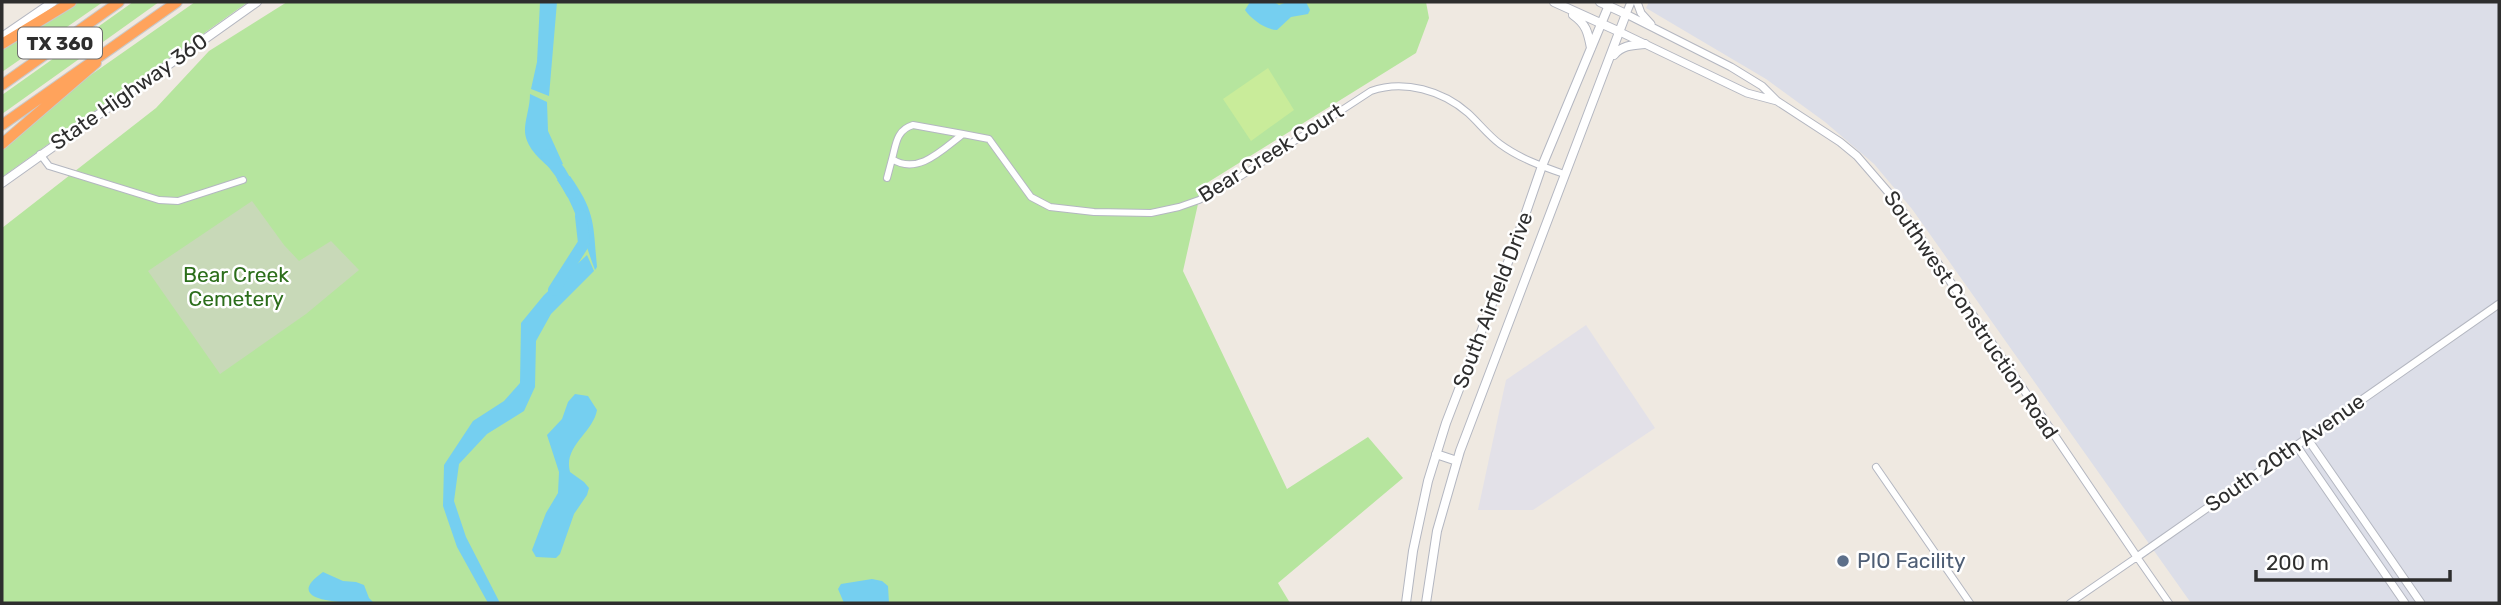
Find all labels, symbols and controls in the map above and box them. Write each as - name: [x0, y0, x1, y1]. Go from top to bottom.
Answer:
- road number: TX 360: [18, 28, 102, 58]
- street label: State Highway 360: [45, 28, 212, 155]
- street label: Bear Creek Court: [1194, 98, 1348, 207]
- street label: Southwest Construction Road: [1879, 186, 2064, 444]
- street label: South Airfield Drive: [1447, 208, 1538, 392]
- park label: Bear Creek Cemetery: [183, 262, 289, 311]
- street label: South 20th Avenue: [2200, 388, 2369, 517]
- scale bar: [2256, 538, 2450, 582]
- place label: PIO Facility: [1857, 548, 1966, 573]
- text: 200 m: [2266, 550, 2329, 575]
- marker: PIO Facility: [1835, 553, 1851, 569]

